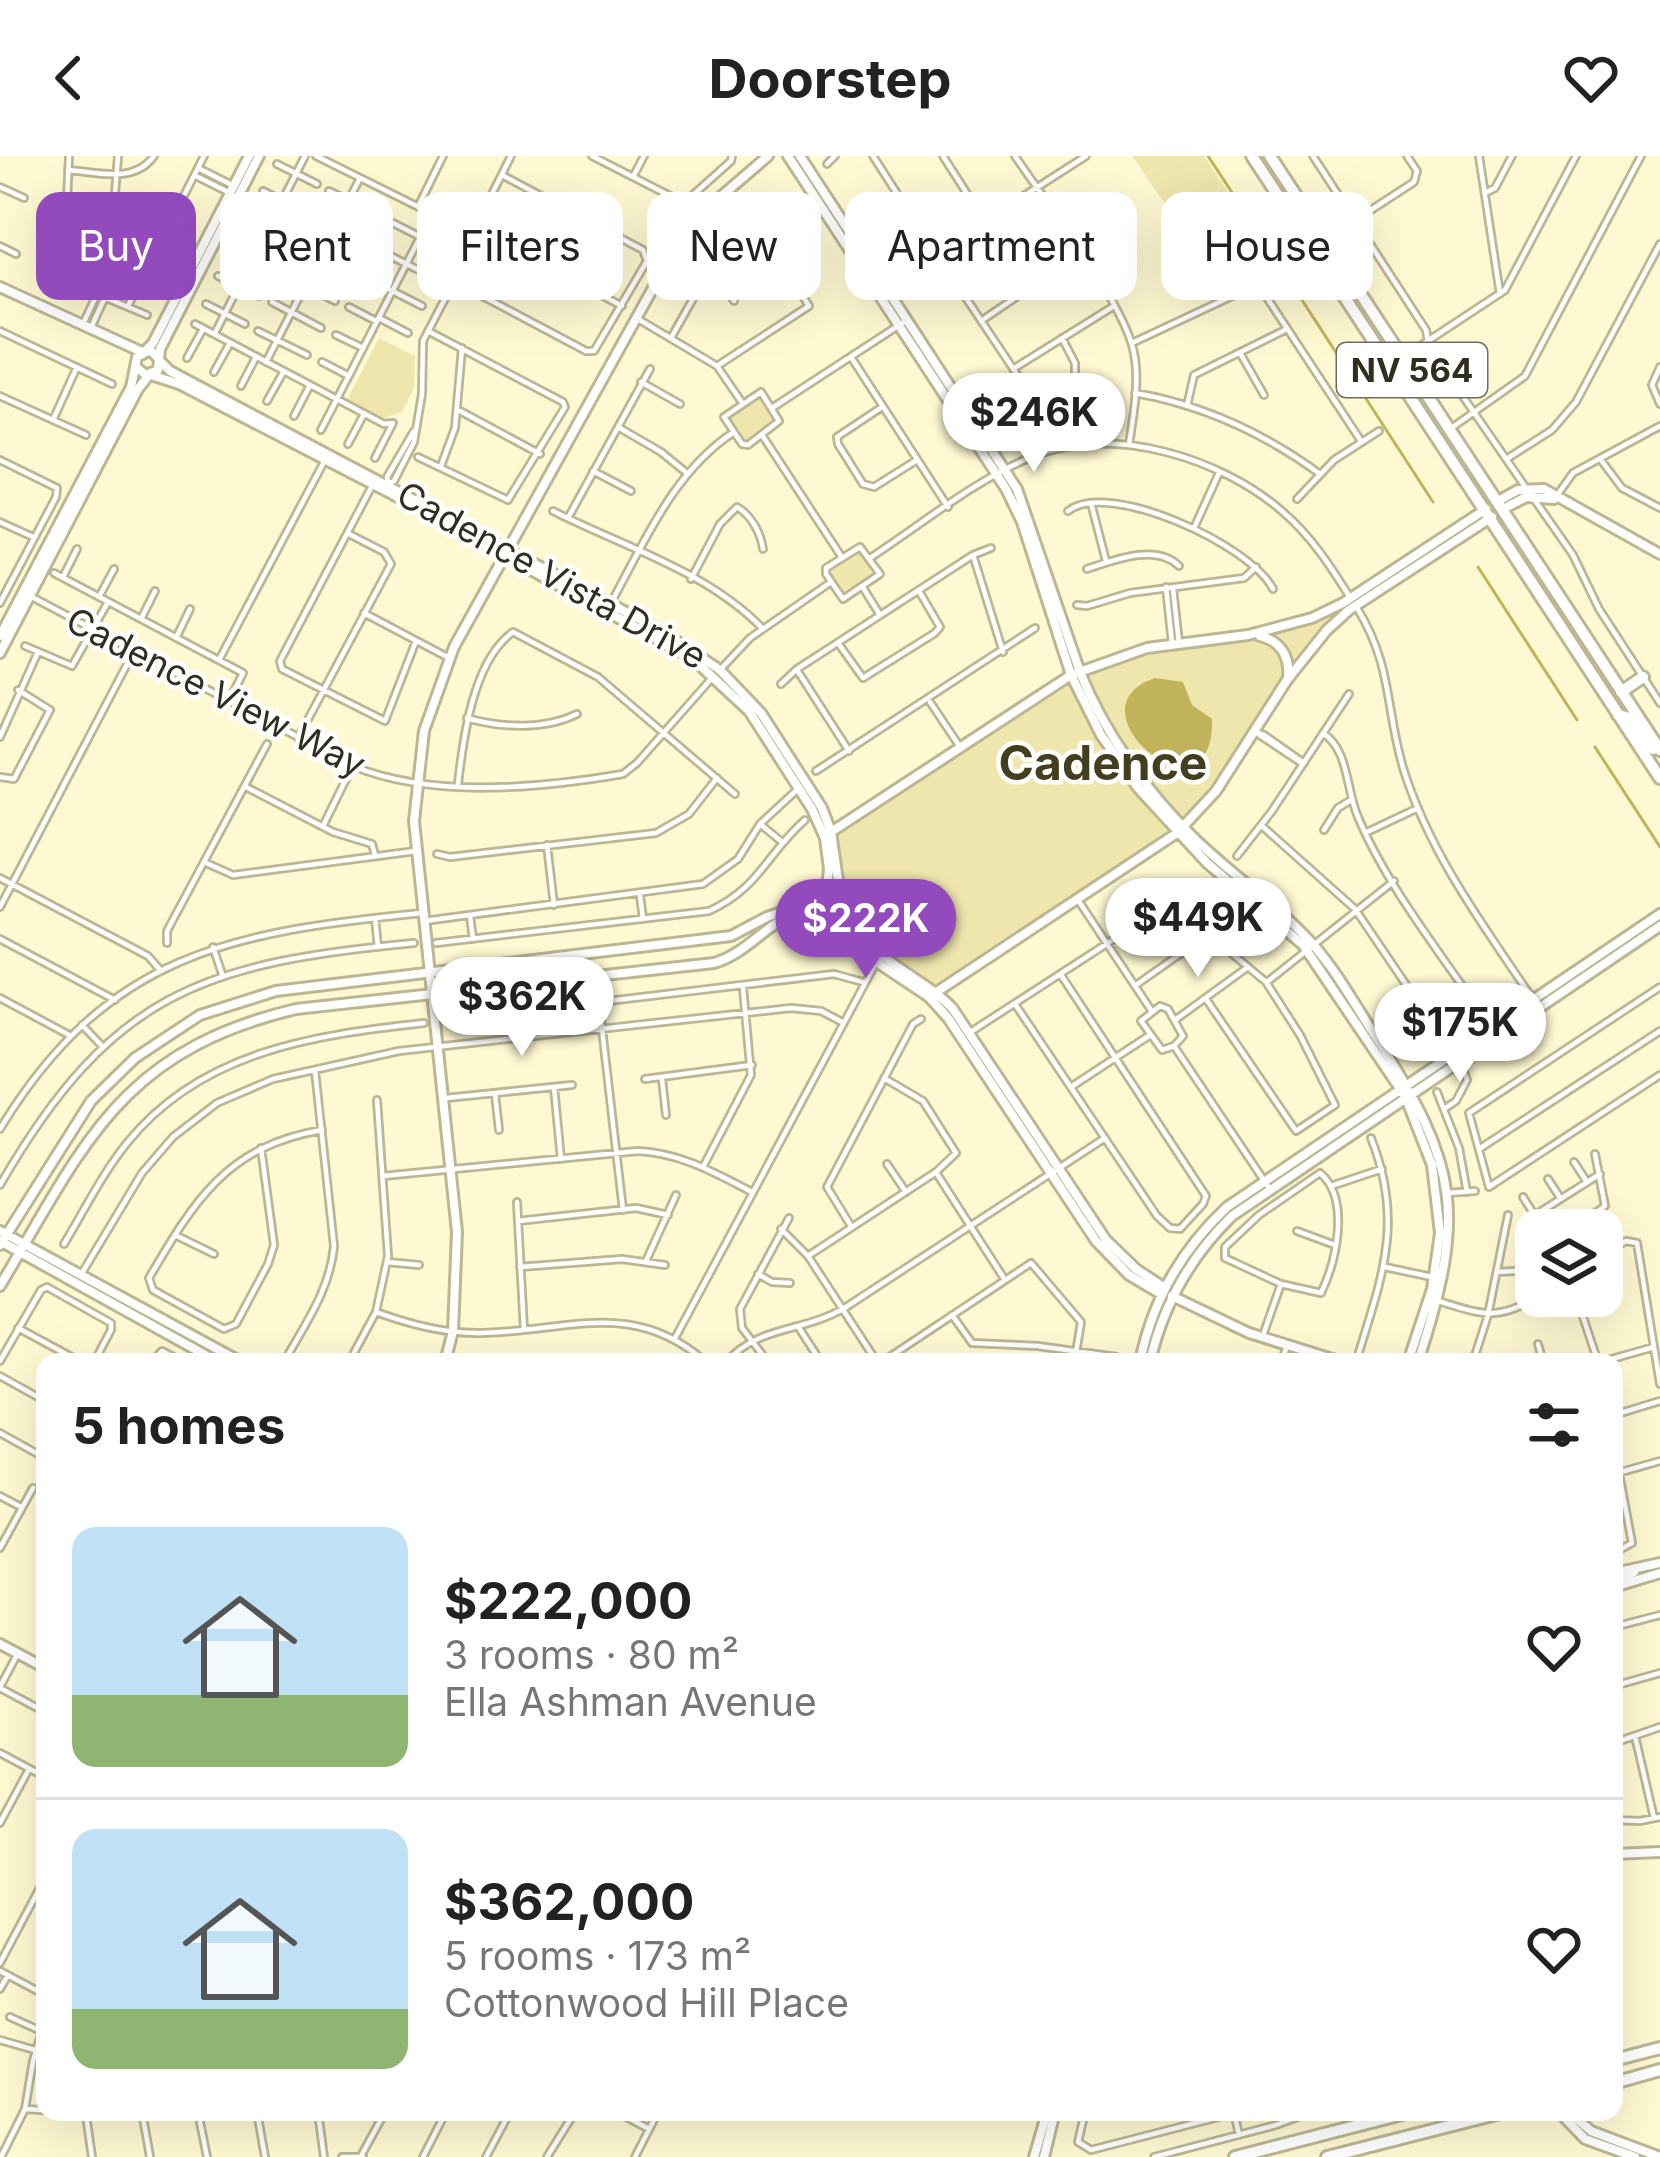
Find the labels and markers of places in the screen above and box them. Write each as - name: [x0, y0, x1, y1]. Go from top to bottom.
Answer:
- pin: $246K: [950, 373, 1118, 475]
- pin: $449K: [1114, 878, 1282, 980]
- pin: $222K: [782, 879, 950, 981]
- pin: $362K: [438, 957, 606, 1059]
- pin: $175K: [1376, 983, 1544, 1085]

